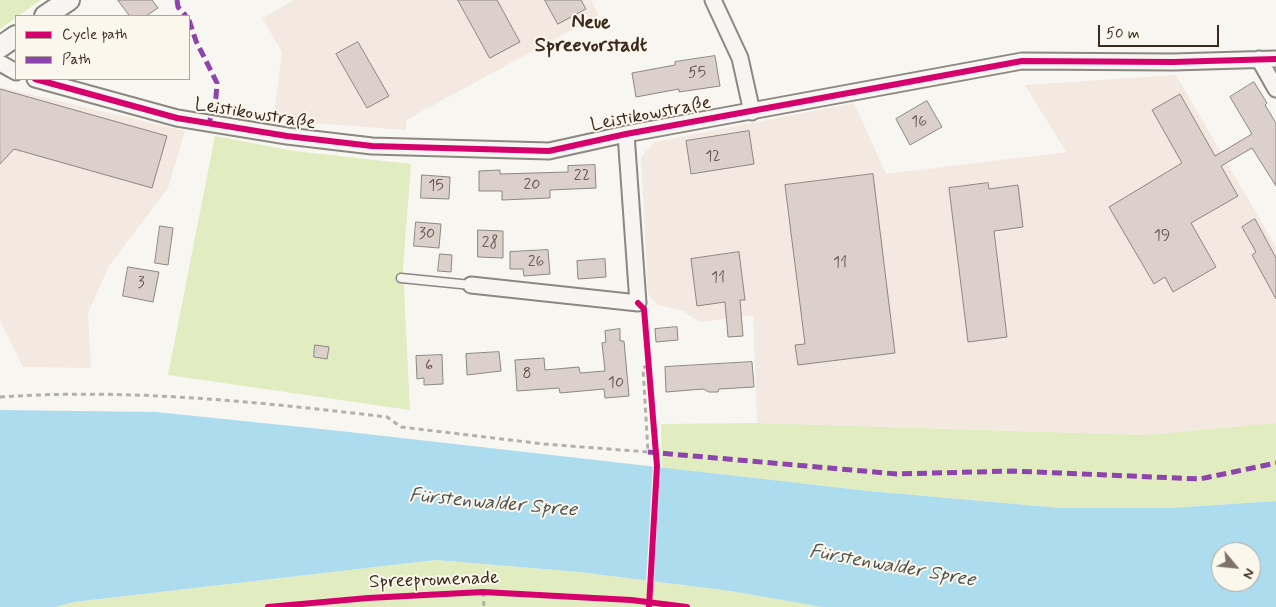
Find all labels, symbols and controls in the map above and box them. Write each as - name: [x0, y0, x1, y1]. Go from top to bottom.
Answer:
- district label: Neue Spreevorstadt: [535, 12, 647, 59]
- legend: [15, 15, 190, 80]
- scale bar: [1101, 15, 1222, 47]
- text: 50 m: [1106, 24, 1140, 44]
- text: Cycle path: [62, 25, 127, 45]
- text: Path: [62, 50, 91, 70]
- house number: 55: [688, 64, 706, 84]
- street label: Leistikowstraße: [589, 92, 713, 138]
- street label: Leistikowstraße: [193, 94, 317, 136]
- house number: 16: [911, 113, 927, 133]
- house number: 12: [705, 148, 721, 168]
- house number: 22: [574, 167, 590, 187]
- house number: 20: [524, 176, 540, 196]
- house number: 15: [428, 177, 444, 197]
- house number: 30: [419, 225, 435, 245]
- house number: 19: [1154, 227, 1170, 247]
- house number: 28: [482, 234, 498, 254]
- house number: 26: [528, 253, 544, 273]
- house number: 11: [833, 254, 847, 274]
- house number: 11: [711, 269, 725, 289]
- house number: 3: [137, 274, 145, 294]
- house number: 6: [425, 357, 433, 377]
- house number: 8: [522, 365, 532, 385]
- house number: 10: [608, 374, 624, 394]
- water label: Fürstenwalder Spree: [408, 485, 578, 523]
- water label: Fürstenwalder Spree: [807, 541, 977, 593]
- north arrow: [1211, 542, 1261, 592]
- text: N: [1238, 565, 1259, 582]
- street label: Spreepromenade: [369, 567, 499, 595]

